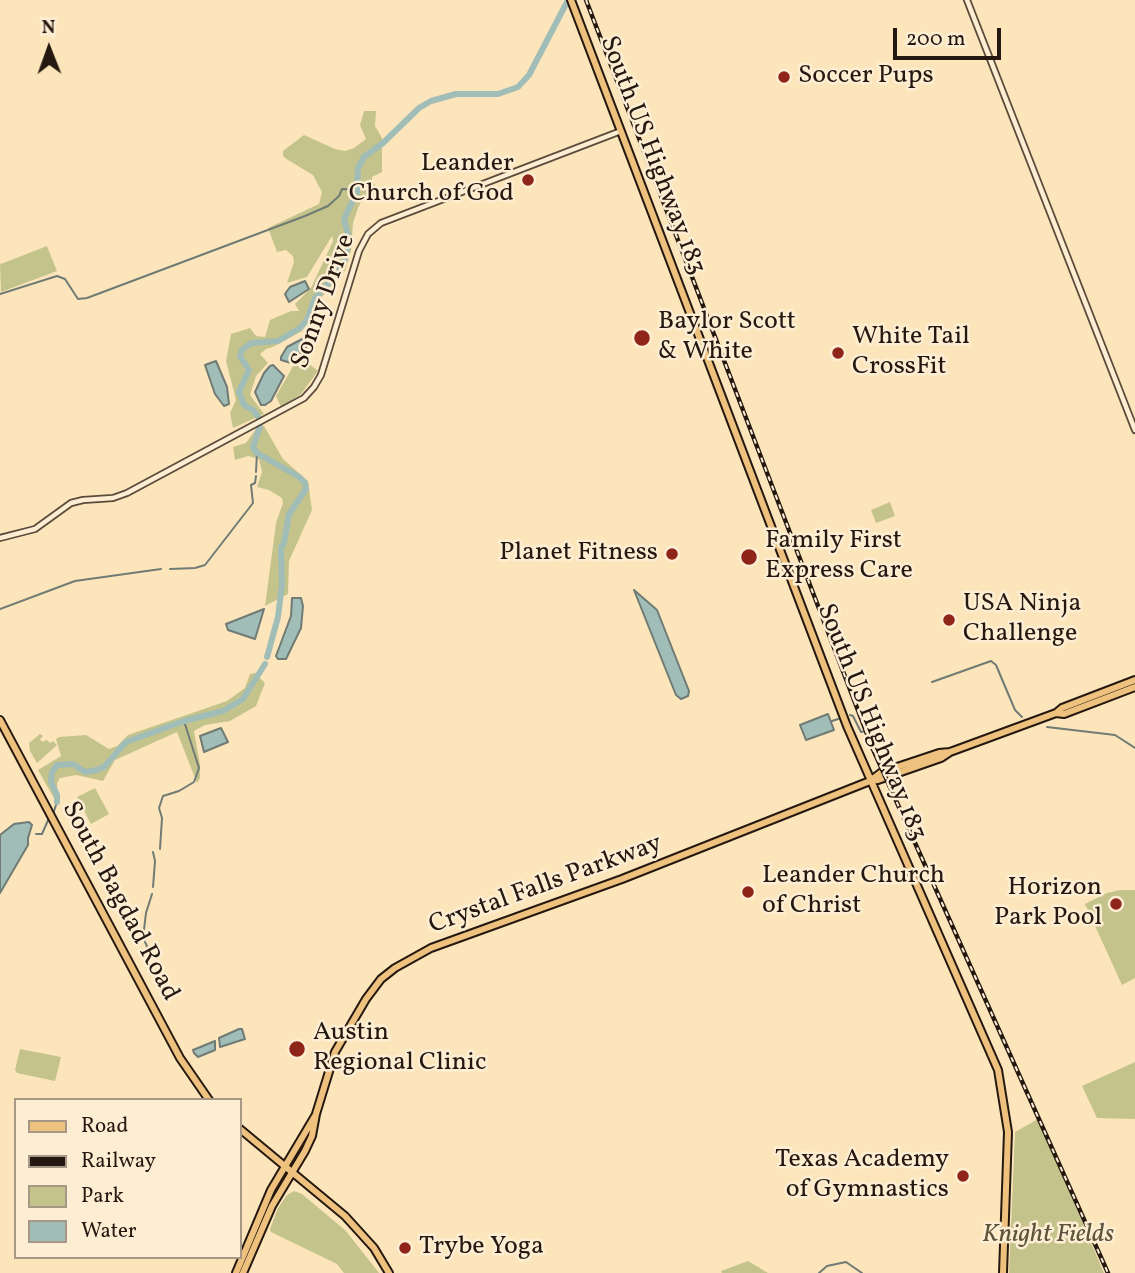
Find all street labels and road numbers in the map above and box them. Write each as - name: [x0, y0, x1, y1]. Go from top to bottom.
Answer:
- street label: South US Highway 183: [591, 32, 711, 280]
- street label: Sonny Drive: [286, 230, 364, 374]
- street label: South US Highway 183: [808, 600, 932, 846]
- street label: South Bagdad Road: [53, 797, 185, 1007]
- street label: Crystal Falls Parkway: [425, 829, 667, 943]

